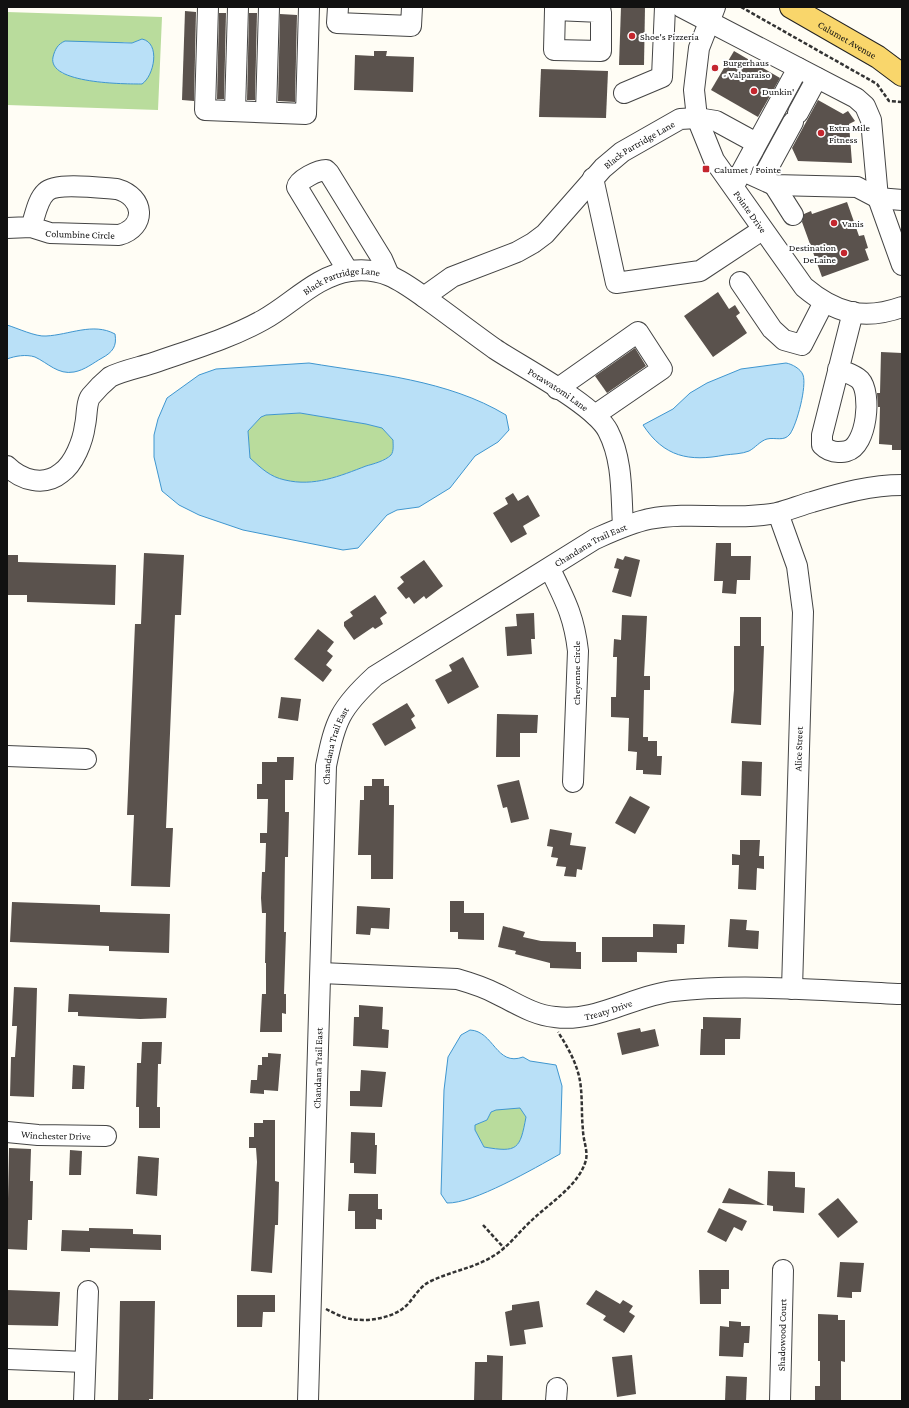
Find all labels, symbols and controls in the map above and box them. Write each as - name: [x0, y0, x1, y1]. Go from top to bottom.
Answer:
- street label: Calumet Avenue: [816, 19, 879, 61]
- marker: Shoe's Pizzeria: [627, 31, 637, 41]
- place label: Shoe's Pizzeria: [640, 31, 699, 42]
- place label: Burgerhaus - Valparaiso: [723, 57, 770, 80]
- marker: Burgerhaus - Valparaiso: [710, 63, 720, 73]
- marker: Dunkin': [749, 86, 759, 96]
- place label: Dunkin': [762, 86, 794, 97]
- street label: Black Partridge Lane: [602, 118, 677, 171]
- place label: Extra Mile Fitness: [829, 122, 871, 145]
- marker: Extra Mile Fitness: [816, 128, 826, 138]
- marker: Calumet / Pointe: [701, 164, 711, 174]
- place label: Calumet / Pointe: [714, 164, 781, 175]
- street label: Pointe Drive: [731, 189, 769, 236]
- marker: Vanis: [829, 218, 839, 228]
- place label: Vanis: [842, 218, 864, 229]
- street label: Columbine Circle: [44, 227, 115, 241]
- place label: Destination DeLaine: [789, 242, 837, 265]
- marker: Destination DeLaine: [839, 248, 849, 258]
- street label: Black Partridge Lane: [301, 265, 382, 297]
- street label: Potawatomi Lane: [526, 366, 591, 414]
- street label: Chandana Trail East: [552, 521, 629, 569]
- street label: Cheyenne Circle: [571, 640, 582, 705]
- street label: Chandana Trail East: [320, 704, 351, 785]
- street label: Alice Street: [792, 726, 805, 772]
- street label: Treaty Drive: [583, 997, 634, 1022]
- street label: Chandana Trail East: [311, 1027, 325, 1109]
- street label: Winchester Drive: [20, 1128, 91, 1142]
- street label: Shadowood Court: [776, 1298, 788, 1371]

